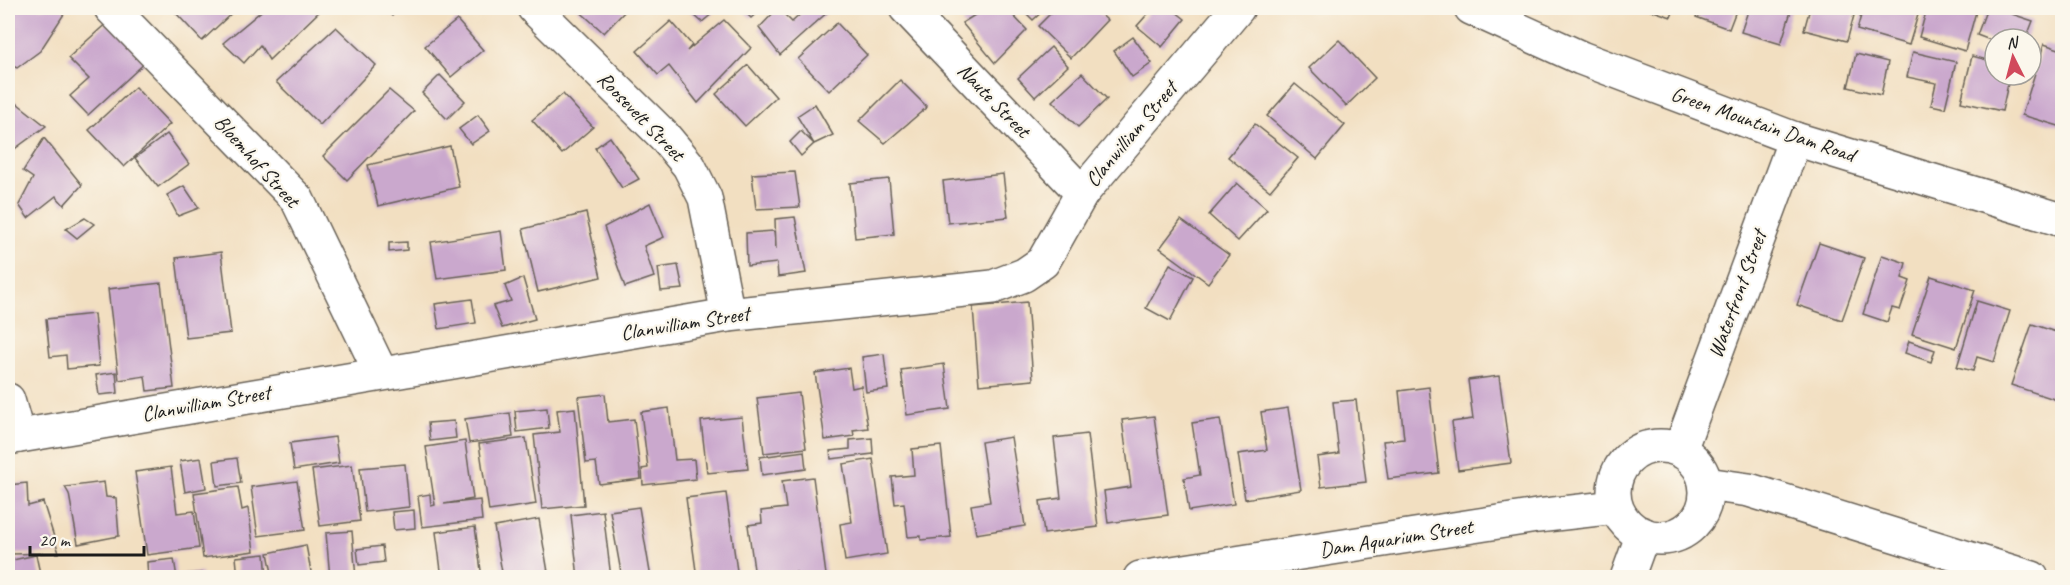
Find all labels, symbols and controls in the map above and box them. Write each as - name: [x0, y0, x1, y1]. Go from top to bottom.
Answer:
- north arrow: [1983, 27, 2043, 87]
- text: N: [2006, 32, 2021, 54]
- street label: Naute Street: [952, 57, 1037, 144]
- street label: Roosevelt Street: [592, 66, 692, 168]
- street label: Clanwilliam Street: [1079, 74, 1185, 192]
- street label: Green Mountain Dam Road: [1668, 80, 1862, 169]
- street label: Bloemhof Street: [209, 109, 307, 214]
- street label: Waterfront Street: [1702, 224, 1773, 361]
- street label: Clanwilliam Street: [619, 300, 754, 346]
- street label: Clanwilliam Street: [140, 378, 275, 427]
- street label: Dam Aquarium Street: [1318, 513, 1476, 563]
- scale bar: [30, 519, 144, 557]
- text: 20 m: [39, 529, 72, 551]

